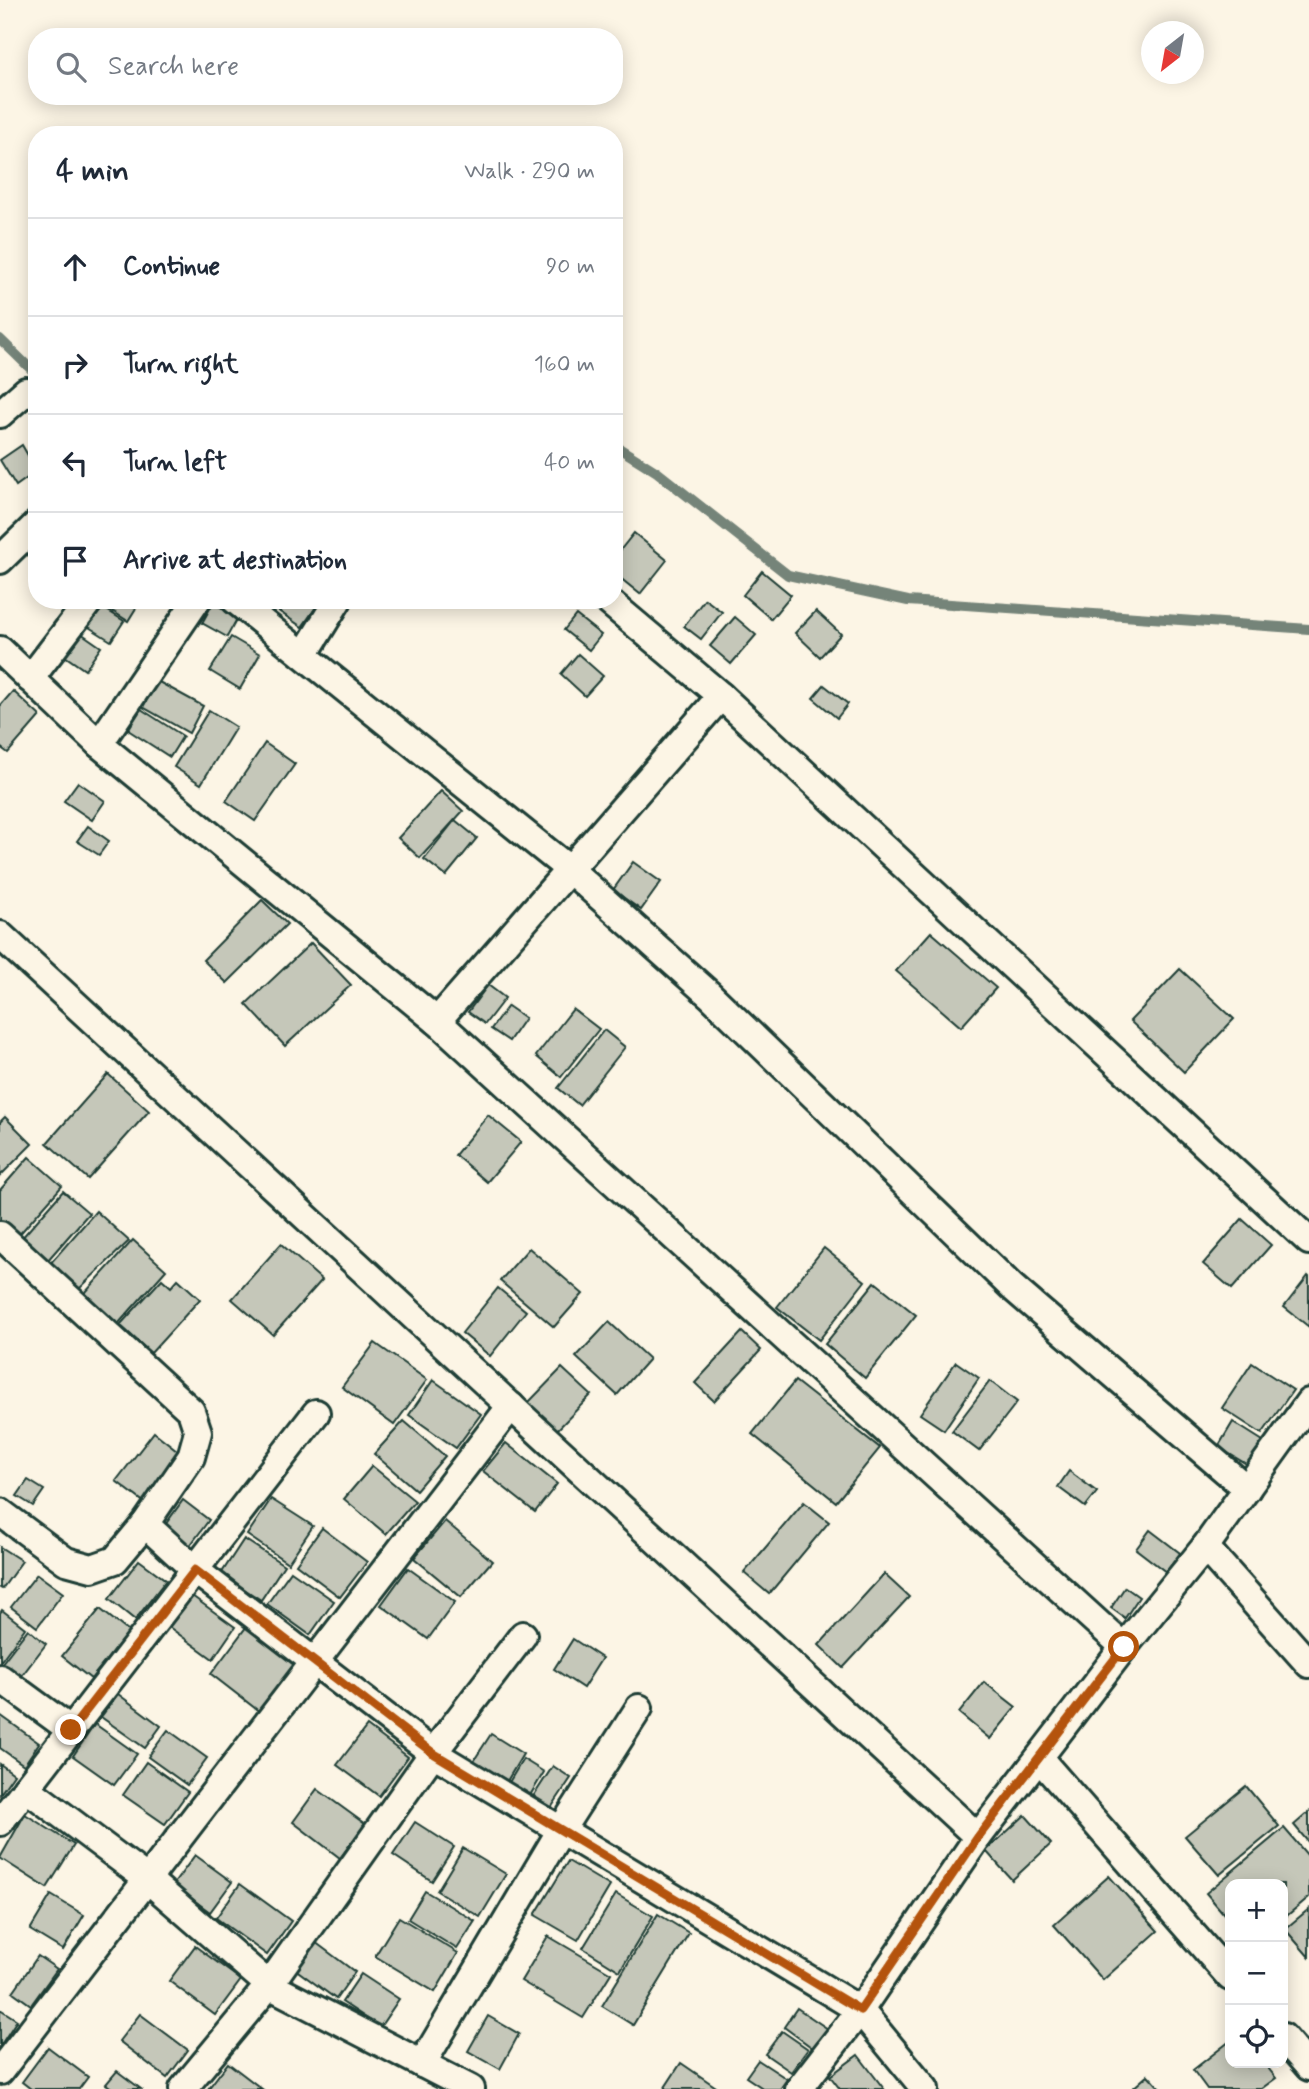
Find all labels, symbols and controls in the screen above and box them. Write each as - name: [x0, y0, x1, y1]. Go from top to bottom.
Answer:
- north arrow: [1141, 21, 1204, 84]
- search box: [28, 28, 623, 105]
- icon: search: [52, 48, 90, 86]
- text: Search here: [108, 50, 239, 84]
- text: 4 min: [56, 152, 129, 191]
- text: Walk · 290 m: [464, 157, 595, 187]
- icon: ahead: [56, 248, 94, 286]
- text: Continue: [123, 250, 220, 284]
- text: 90 m: [546, 252, 595, 282]
- icon: right: [56, 346, 94, 384]
- text: Turn right: [123, 348, 239, 382]
- text: 160 m: [534, 350, 595, 380]
- icon: left: [56, 444, 94, 482]
- text: Turn left: [123, 446, 227, 480]
- text: 40 m: [544, 448, 595, 478]
- icon: arrive: [56, 542, 94, 580]
- text: Arrive at destination: [123, 544, 347, 578]
- route start: [1108, 1631, 1139, 1662]
- route end: [55, 1714, 86, 1745]
- map controls: [1225, 1879, 1288, 2068]
- button: +: [1225, 1879, 1288, 1942]
- button: −: [1225, 1942, 1288, 2005]
- button: locate: [1225, 2005, 1288, 2068]

